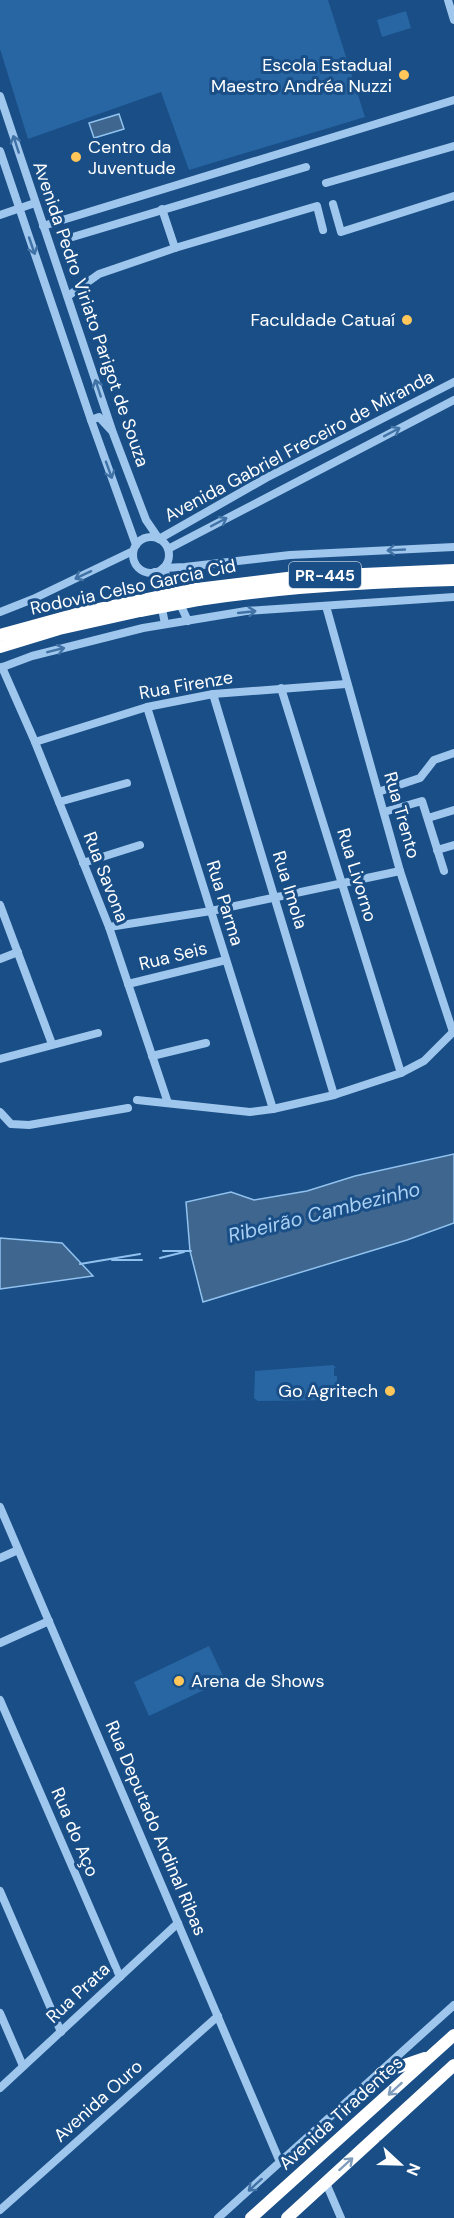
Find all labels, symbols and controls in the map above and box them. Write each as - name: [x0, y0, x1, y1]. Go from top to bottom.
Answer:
- place label: Escola Estadual Maestro Andréa Nuzzi: [211, 53, 392, 98]
- marker: Escola Estadual Maestro Andréa Nuzzi: [397, 68, 411, 82]
- one-way arrow: [10, 135, 21, 154]
- place label: Centro da Juventude: [88, 135, 176, 180]
- marker: Centro da Juventude: [69, 150, 83, 164]
- street label: Avenida Pedro Viriato Parigot de Souza: [27, 158, 155, 470]
- one-way arrow: [27, 236, 38, 255]
- place label: Faculdade Catuaí: [251, 308, 395, 332]
- marker: Faculdade Catuaí: [400, 313, 414, 327]
- street label: Avenida Gabriel Freceiro de Miranda: [160, 365, 438, 527]
- one-way arrow: [92, 379, 103, 398]
- one-way arrow: [383, 426, 401, 437]
- one-way arrow: [105, 460, 116, 479]
- one-way arrow: [210, 516, 228, 527]
- one-way arrow: [386, 545, 406, 556]
- street label: Rodovia Celso Garcia Cid: [28, 553, 238, 621]
- road number: PR-445: [289, 562, 361, 588]
- one-way arrow: [74, 570, 92, 582]
- one-way arrow: [236, 606, 256, 617]
- one-way arrow: [46, 644, 65, 656]
- street label: Rua Firenze: [137, 665, 235, 705]
- street label: Rua Trento: [378, 769, 426, 861]
- street label: Rua Livorno: [331, 825, 383, 925]
- street label: Rua Savona: [78, 828, 134, 926]
- street label: Rua Imola: [267, 848, 313, 932]
- street label: Rua Parma: [201, 857, 249, 949]
- street label: Rua Seis: [136, 936, 210, 976]
- water label: Ribeirão Cambezinho: [225, 1176, 423, 1248]
- place label: Go Agritech: [278, 1379, 378, 1403]
- marker: Go Agritech: [383, 1384, 397, 1398]
- place label: Arena de Shows: [191, 1669, 325, 1693]
- marker: Arena de Shows: [172, 1674, 186, 1688]
- street label: Rua Deputado Ardinal Ribas: [100, 1717, 212, 1939]
- street label: Rua do Aço: [45, 1784, 105, 1880]
- street label: Rua Prata: [41, 1957, 115, 2029]
- street label: Avenida Tiradentes: [274, 2051, 408, 2175]
- street label: Avenida Ouro: [48, 2055, 148, 2147]
- one-way arrow: [388, 2082, 403, 2096]
- north arrow: [370, 2134, 430, 2194]
- one-way arrow: [338, 2158, 353, 2172]
- text: N: [402, 2160, 425, 2179]
- one-way arrow: [248, 2178, 263, 2192]

